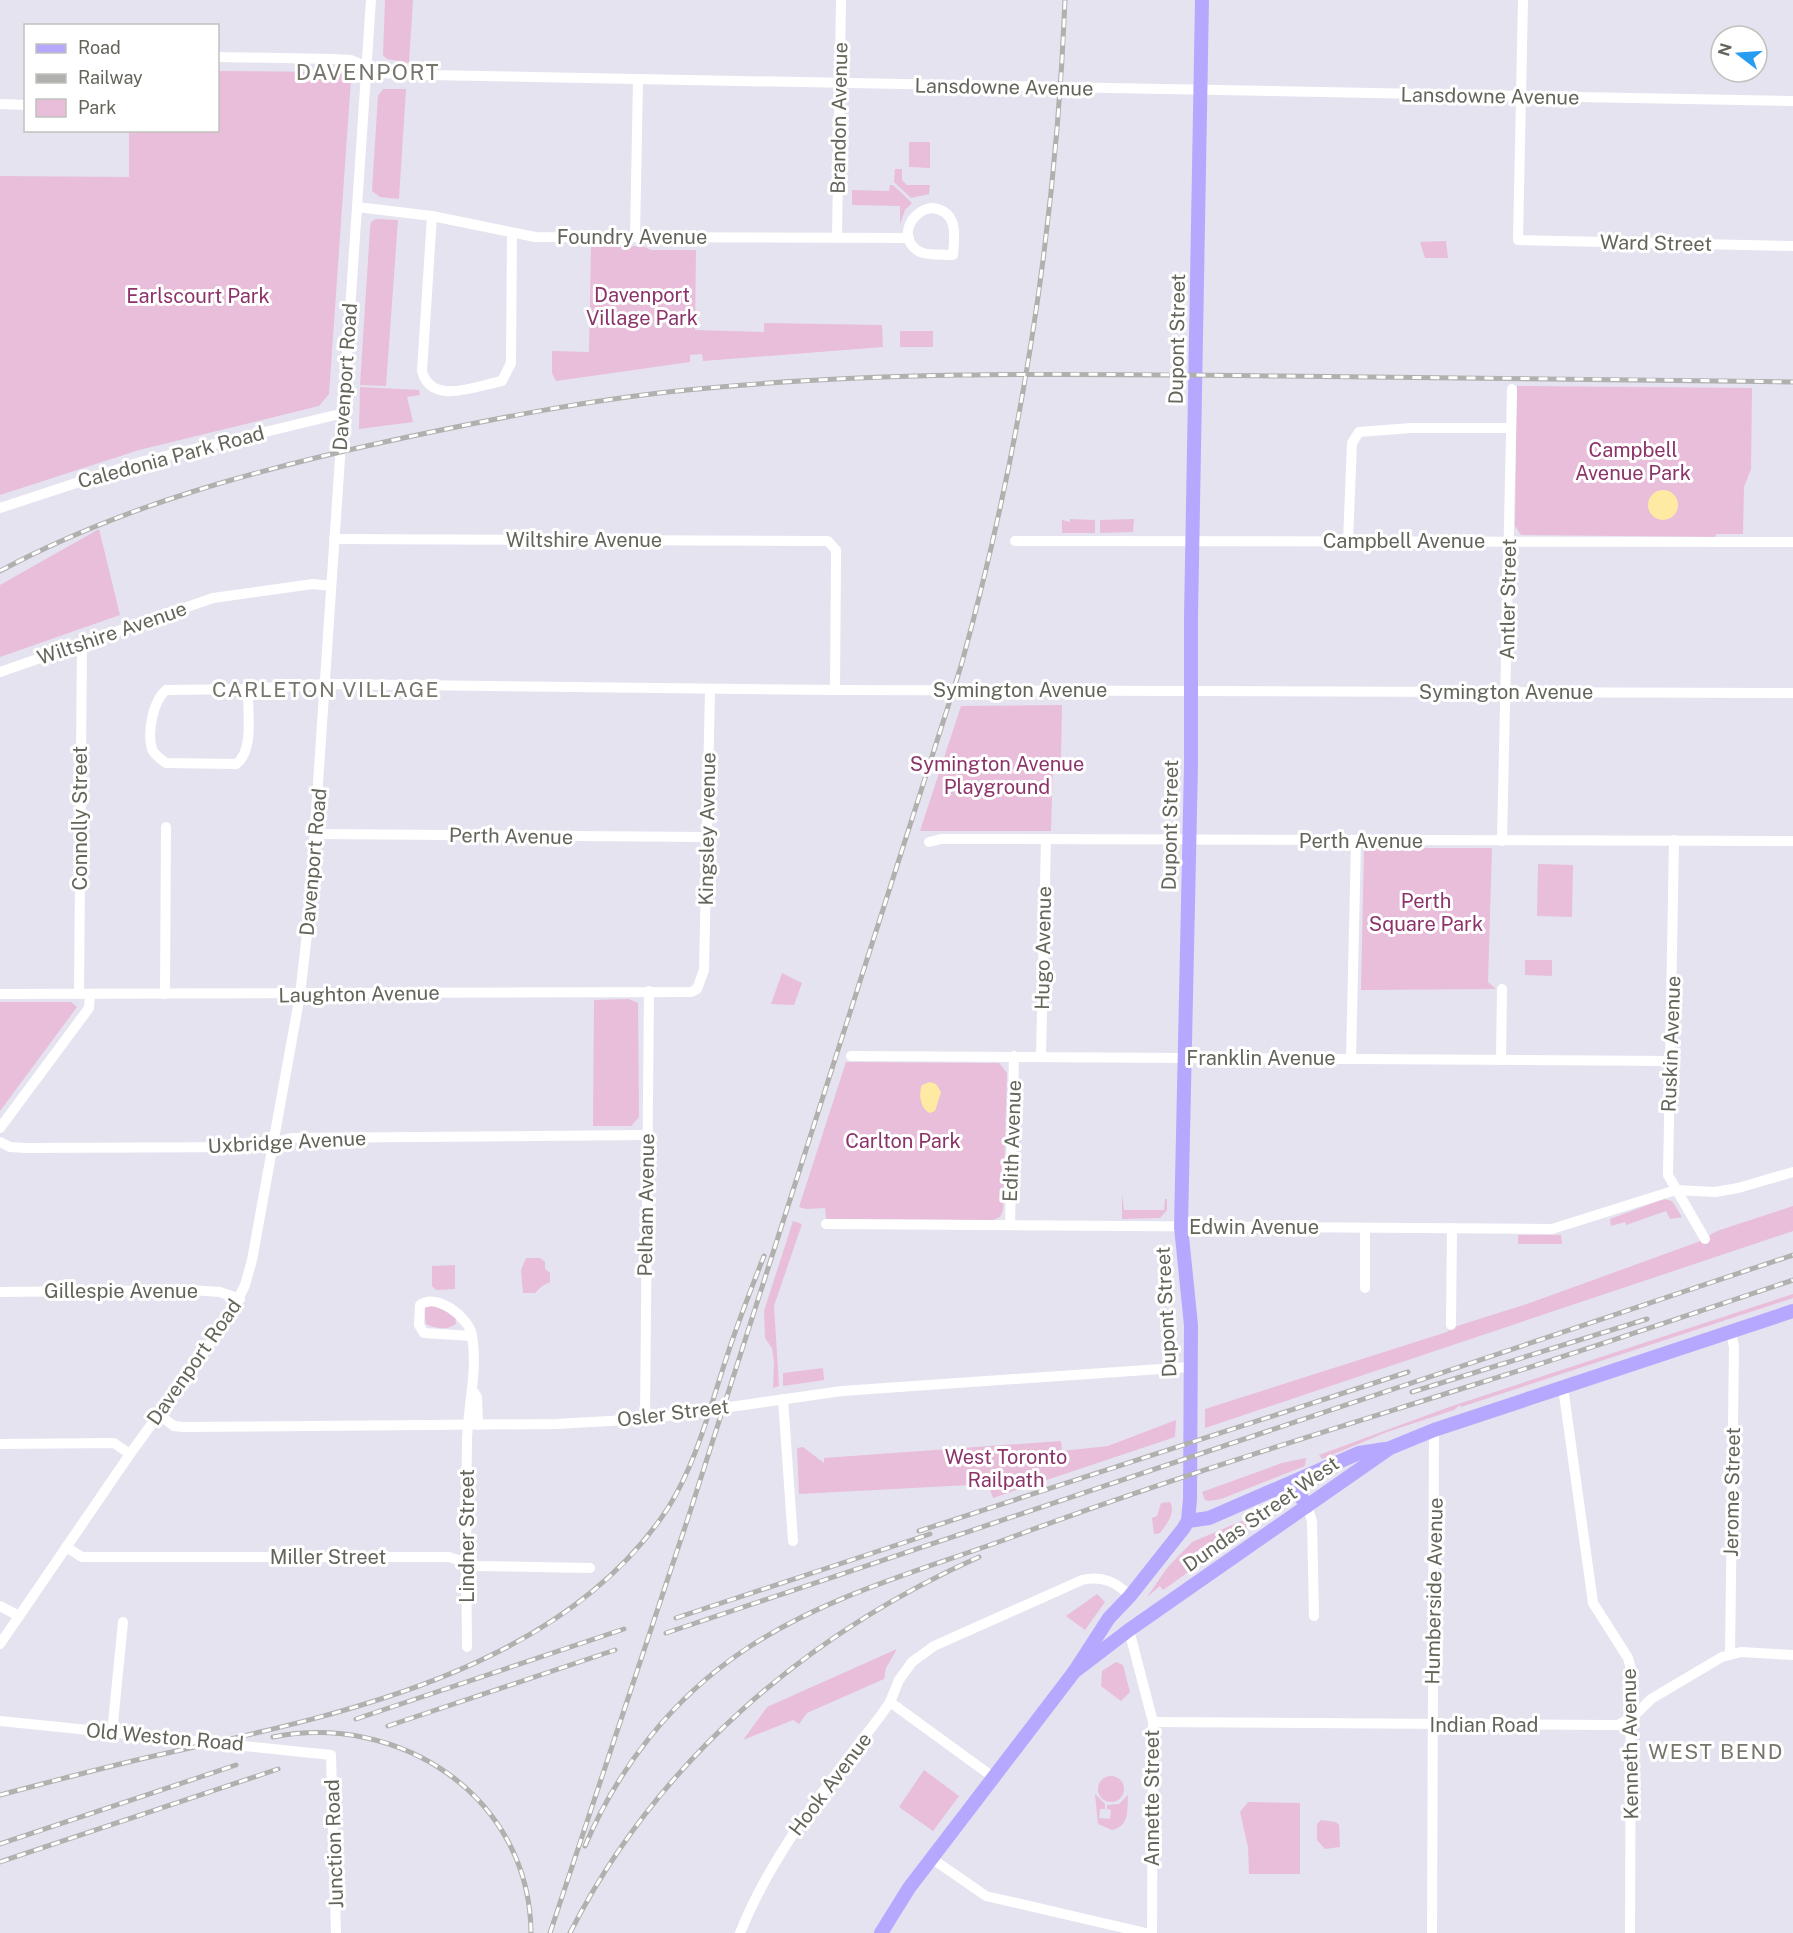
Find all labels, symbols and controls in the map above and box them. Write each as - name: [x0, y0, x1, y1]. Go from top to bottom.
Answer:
- legend: [24, 24, 219, 132]
- north arrow: [1709, 24, 1769, 84]
- text: Road: [78, 37, 121, 58]
- text: N: [1714, 41, 1736, 59]
- street label: Brandon Avenue: [826, 42, 852, 194]
- district label: DAVENPORT: [296, 59, 440, 85]
- text: Railway: [78, 67, 143, 88]
- street label: Lansdowne Avenue: [914, 73, 1094, 101]
- street label: Lansdowne Avenue: [1400, 82, 1580, 110]
- text: Park: [78, 97, 116, 118]
- street label: Foundry Avenue: [557, 225, 707, 249]
- street label: Ward Street: [1600, 230, 1712, 256]
- street label: Dupont Street: [1164, 273, 1190, 405]
- park label: Davenport Village Park: [586, 283, 698, 330]
- park label: Earlscourt Park: [126, 284, 270, 308]
- street label: Davenport Road: [328, 302, 362, 452]
- street label: Caledonia Park Road: [75, 421, 267, 493]
- park label: Campbell Avenue Park: [1575, 438, 1691, 485]
- street label: Wiltshire Avenue: [506, 528, 662, 552]
- street label: Campbell Avenue: [1323, 529, 1485, 553]
- street label: Antler Street: [1495, 538, 1521, 660]
- street label: Wiltshire Avenue: [34, 596, 190, 670]
- district label: CARLETON VILLAGE: [212, 677, 440, 702]
- street label: Symington Avenue: [933, 678, 1107, 702]
- street label: Symington Avenue: [1419, 680, 1593, 704]
- street label: Connolly Street: [68, 746, 92, 890]
- street label: Kingsley Avenue: [694, 752, 720, 906]
- park label: Symington Avenue Playground: [910, 752, 1084, 799]
- street label: Dupont Street: [1157, 759, 1183, 891]
- street label: Davenport Road: [295, 787, 331, 937]
- street label: Perth Avenue: [449, 823, 573, 849]
- street label: Perth Avenue: [1299, 829, 1423, 853]
- street label: Hugo Avenue: [1030, 886, 1056, 1010]
- park label: Perth Square Park: [1369, 889, 1483, 936]
- street label: Ruskin Avenue: [1657, 975, 1685, 1113]
- street label: Laughton Avenue: [278, 981, 440, 1007]
- street label: Franklin Avenue: [1186, 1046, 1336, 1070]
- street label: Edith Avenue: [998, 1080, 1026, 1202]
- street label: Uxbridge Avenue: [207, 1126, 367, 1158]
- park label: Carlton Park: [845, 1129, 961, 1153]
- street label: Pelham Avenue: [633, 1133, 659, 1277]
- street label: Edwin Avenue: [1189, 1215, 1319, 1239]
- street label: Dupont Street: [1151, 1246, 1181, 1378]
- street label: Gillespie Avenue: [44, 1279, 198, 1303]
- street label: Davenport Road: [142, 1294, 246, 1430]
- street label: Osler Street: [616, 1394, 730, 1432]
- street label: Jerome Street: [1719, 1427, 1745, 1557]
- park label: West Toronto Railpath: [945, 1445, 1067, 1492]
- street label: Dundas Street West: [1178, 1451, 1344, 1577]
- street label: Lindner Street: [455, 1469, 479, 1603]
- street label: Humberside Avenue: [1420, 1497, 1448, 1685]
- street label: Miller Street: [270, 1545, 386, 1569]
- street label: Kenneth Avenue: [1617, 1668, 1643, 1820]
- street label: Indian Road: [1429, 1713, 1539, 1737]
- street label: Old Weston Road: [85, 1718, 245, 1756]
- street label: Hook Avenue: [784, 1728, 876, 1840]
- street label: Annette Street: [1140, 1730, 1164, 1866]
- district label: WEST BEND: [1648, 1739, 1784, 1764]
- street label: Junction Road: [320, 1779, 348, 1909]

